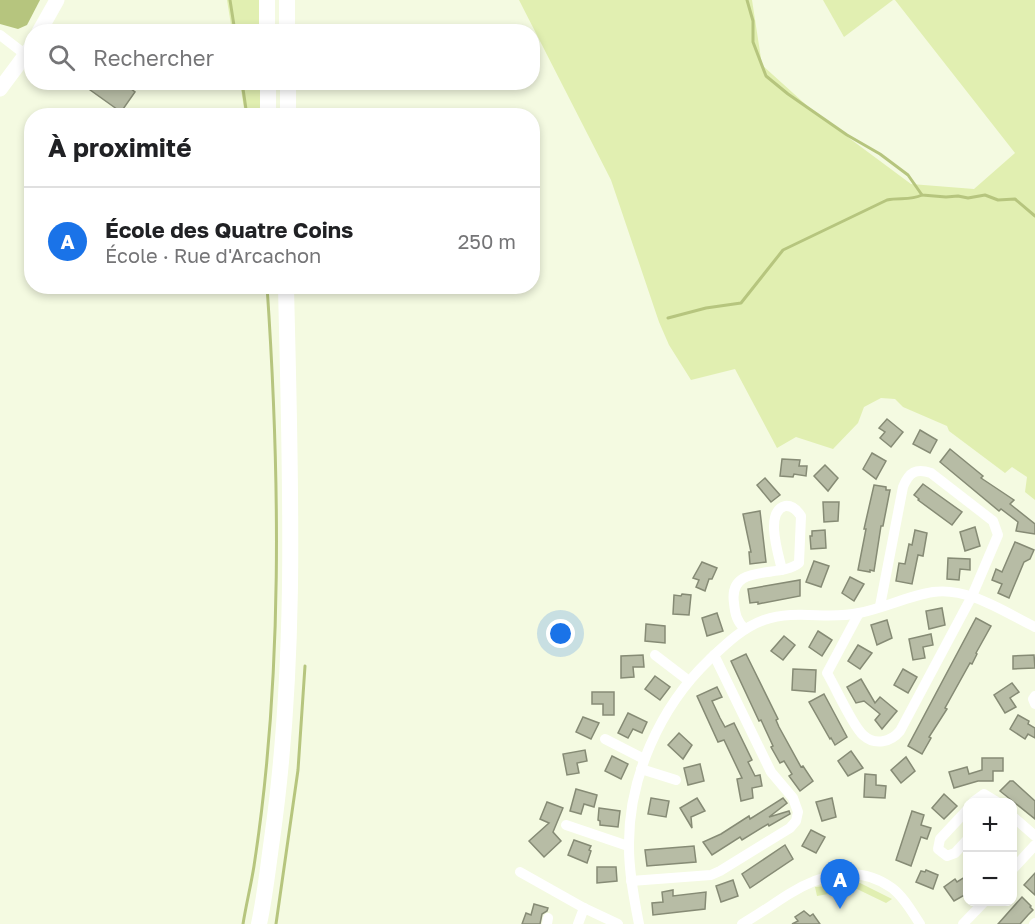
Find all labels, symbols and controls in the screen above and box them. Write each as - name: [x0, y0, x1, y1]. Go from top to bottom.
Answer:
- search box: [24, 24, 540, 90]
- icon: search: [45, 41, 78, 74]
- text: Rechercher: [93, 44, 214, 71]
- text: À proximité: [48, 132, 192, 163]
- text: École des Quatre Coins: [105, 216, 353, 243]
- text: A: [60, 229, 75, 253]
- text: 250 m: [458, 229, 516, 253]
- text: École · Rue d'Arcachon: [105, 243, 321, 267]
- your location: [546, 619, 575, 648]
- map controls: [963, 798, 1017, 906]
- button: +: [963, 798, 1017, 852]
- button: −: [963, 852, 1017, 906]
- pin: A: [820, 860, 860, 909]

